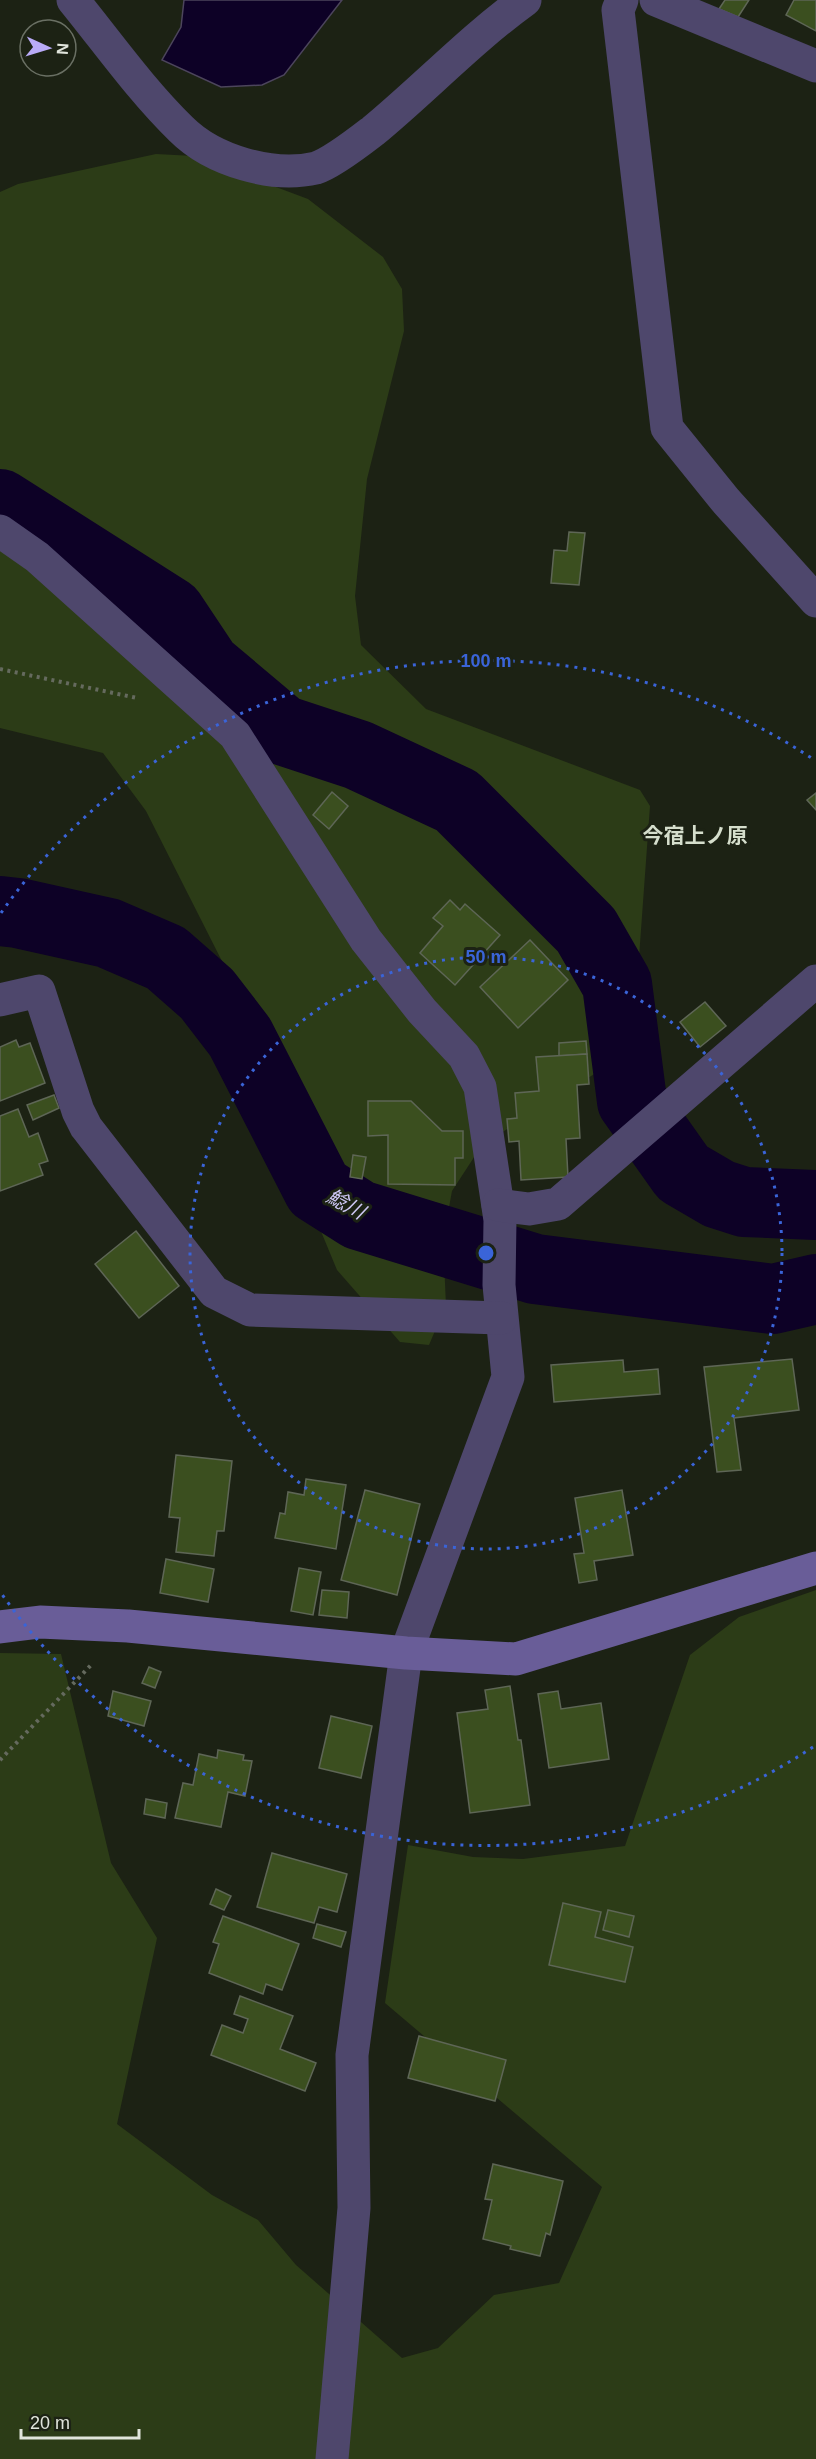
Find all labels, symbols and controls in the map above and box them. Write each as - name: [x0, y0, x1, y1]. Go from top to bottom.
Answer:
- north arrow: [18, 18, 78, 78]
- text: N: [54, 43, 71, 55]
- text: 100 m: [460, 651, 512, 671]
- district label: 今宿上ノ原: [643, 824, 748, 847]
- text: 50 m: [465, 947, 507, 967]
- water label: 鯰川: [323, 1185, 371, 1224]
- centre of rings: [476, 1243, 496, 1263]
- scale bar: [21, 2402, 140, 2440]
- text: 20 m: [30, 2413, 70, 2433]

